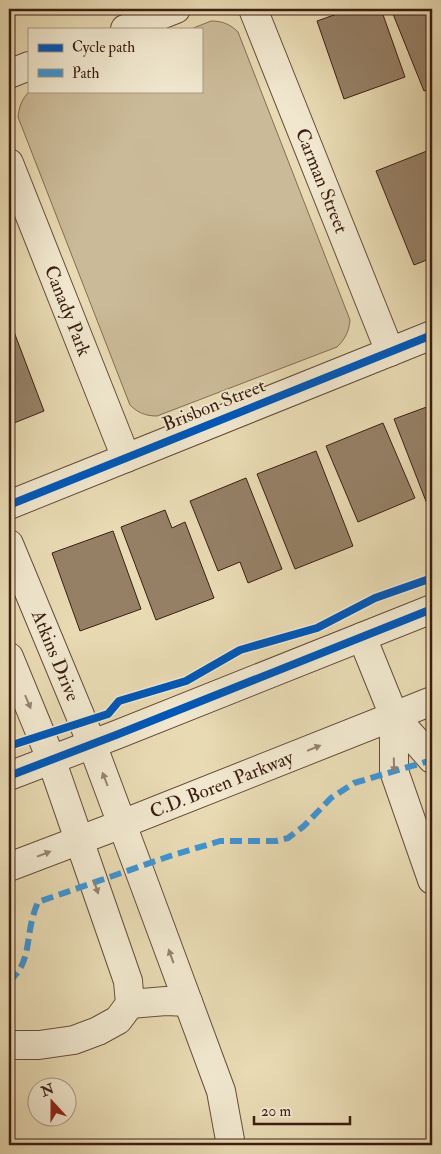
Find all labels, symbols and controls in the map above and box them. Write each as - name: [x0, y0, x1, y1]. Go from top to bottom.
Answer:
- legend: [28, 28, 202, 92]
- text: Cycle path: [72, 38, 135, 58]
- text: Path: [72, 64, 99, 83]
- street label: Carman Street: [290, 125, 353, 237]
- street label: Canady Park: [39, 262, 96, 360]
- street label: Brisbon Street: [159, 373, 269, 437]
- street label: Atkins Drive: [25, 606, 85, 705]
- one-way arrow: [24, 695, 32, 709]
- one-way arrow: [307, 744, 322, 752]
- street label: C.D. Boren Parkway: [146, 745, 297, 824]
- one-way arrow: [391, 757, 399, 773]
- one-way arrow: [101, 771, 108, 786]
- one-way arrow: [37, 850, 52, 858]
- one-way arrow: [93, 879, 100, 894]
- one-way arrow: [167, 948, 175, 963]
- north arrow: [28, 1076, 78, 1126]
- text: N: [38, 1080, 57, 1101]
- scale bar: [254, 1094, 350, 1126]
- text: 20 m: [261, 1102, 291, 1121]

